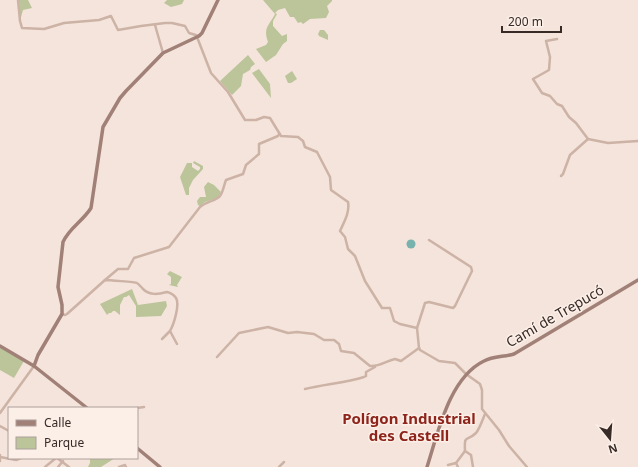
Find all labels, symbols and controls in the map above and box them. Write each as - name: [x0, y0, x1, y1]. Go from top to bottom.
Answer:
- scale bar: [502, 8, 561, 34]
- text: 200 m: [508, 13, 543, 30]
- street label: Camí de Trepucó: [502, 280, 607, 351]
- legend: [8, 407, 138, 459]
- district label: Polígon Industrial des Castell: [342, 408, 476, 445]
- text: Calle: [44, 414, 72, 431]
- north arrow: [590, 419, 630, 459]
- text: Parque: [44, 434, 85, 451]
- text: N: [607, 441, 620, 458]

